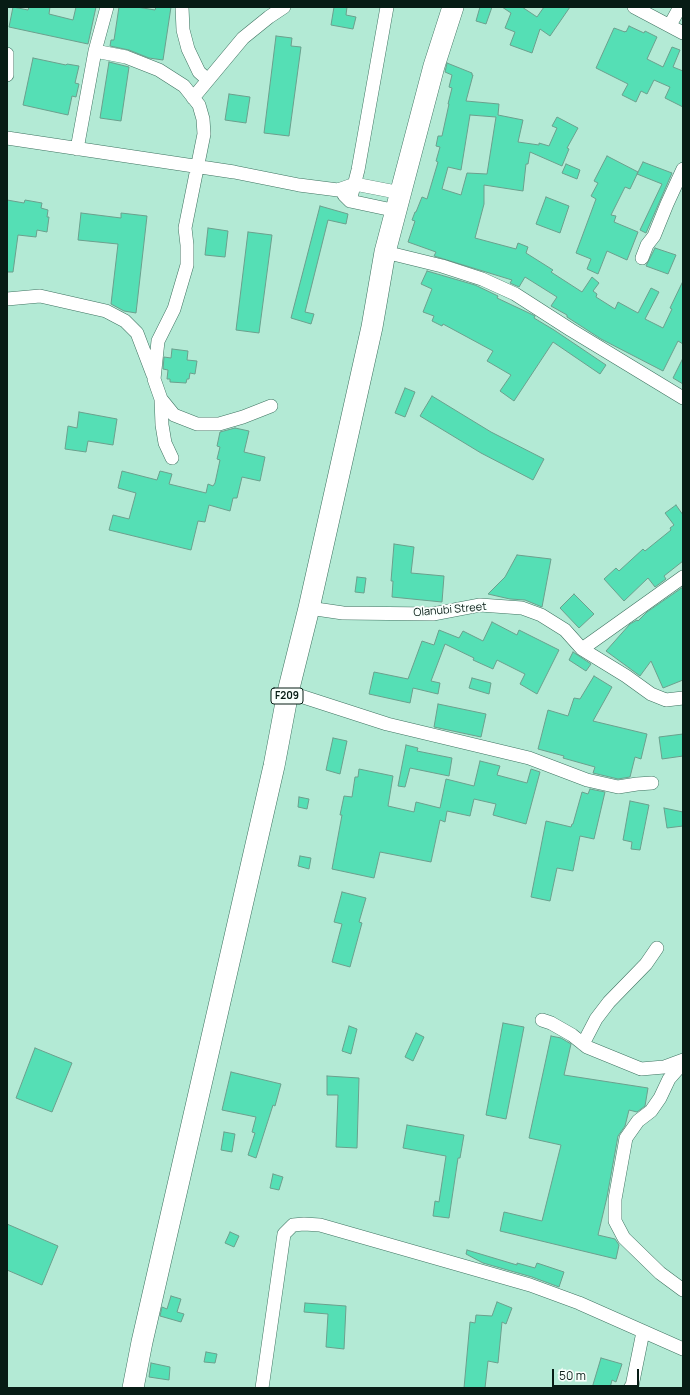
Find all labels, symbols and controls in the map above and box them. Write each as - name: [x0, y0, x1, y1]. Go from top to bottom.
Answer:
- street label: Olanubi Street: [413, 600, 487, 620]
- road number: F209: [271, 688, 303, 704]
- scale bar: [554, 1361, 641, 1387]
- text: 50 m: [559, 1367, 586, 1384]

